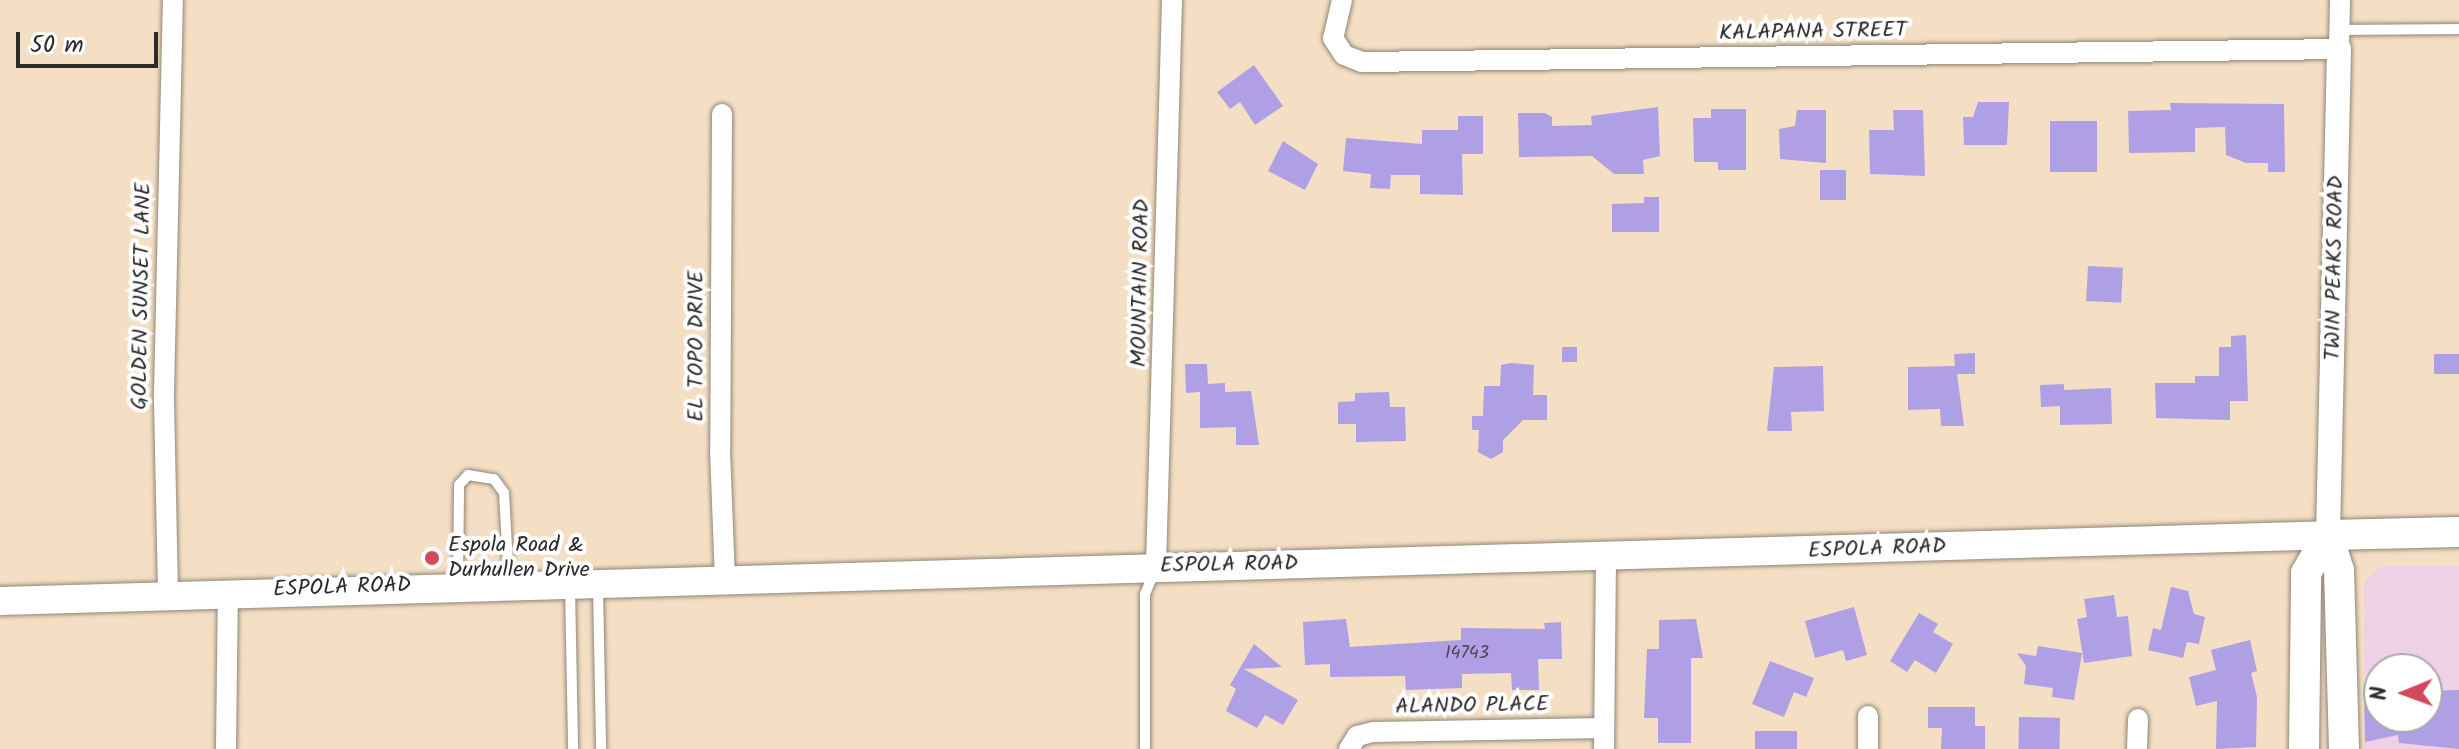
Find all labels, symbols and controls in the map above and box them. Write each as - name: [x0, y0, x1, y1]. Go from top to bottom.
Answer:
- scale bar: [20, 16, 162, 66]
- street label: KALAPANA STREET: [1719, 17, 1907, 47]
- text: 50 m: [30, 26, 84, 65]
- street label: TWIN PEAKS ROAD: [2320, 175, 2350, 361]
- street label: GOLDEN SUNSET LANE: [127, 182, 157, 410]
- street label: MOUNTAIN ROAD: [1126, 199, 1156, 367]
- street label: EL TOPO DRIVE: [684, 270, 710, 422]
- place label: Espola Road & Durhullen Drive: [448, 532, 590, 584]
- street label: ESPOLA ROAD: [1808, 533, 1946, 565]
- marker: Espola Road & Durhullen Drive: [423, 549, 441, 567]
- street label: ESPOLA ROAD: [1160, 551, 1298, 579]
- street label: ESPOLA ROAD: [273, 572, 411, 604]
- house number: 14743: [1445, 643, 1489, 665]
- north arrow: [2363, 653, 2443, 733]
- text: N: [2363, 686, 2398, 701]
- street label: ALANDO PLACE: [1395, 691, 1549, 721]

